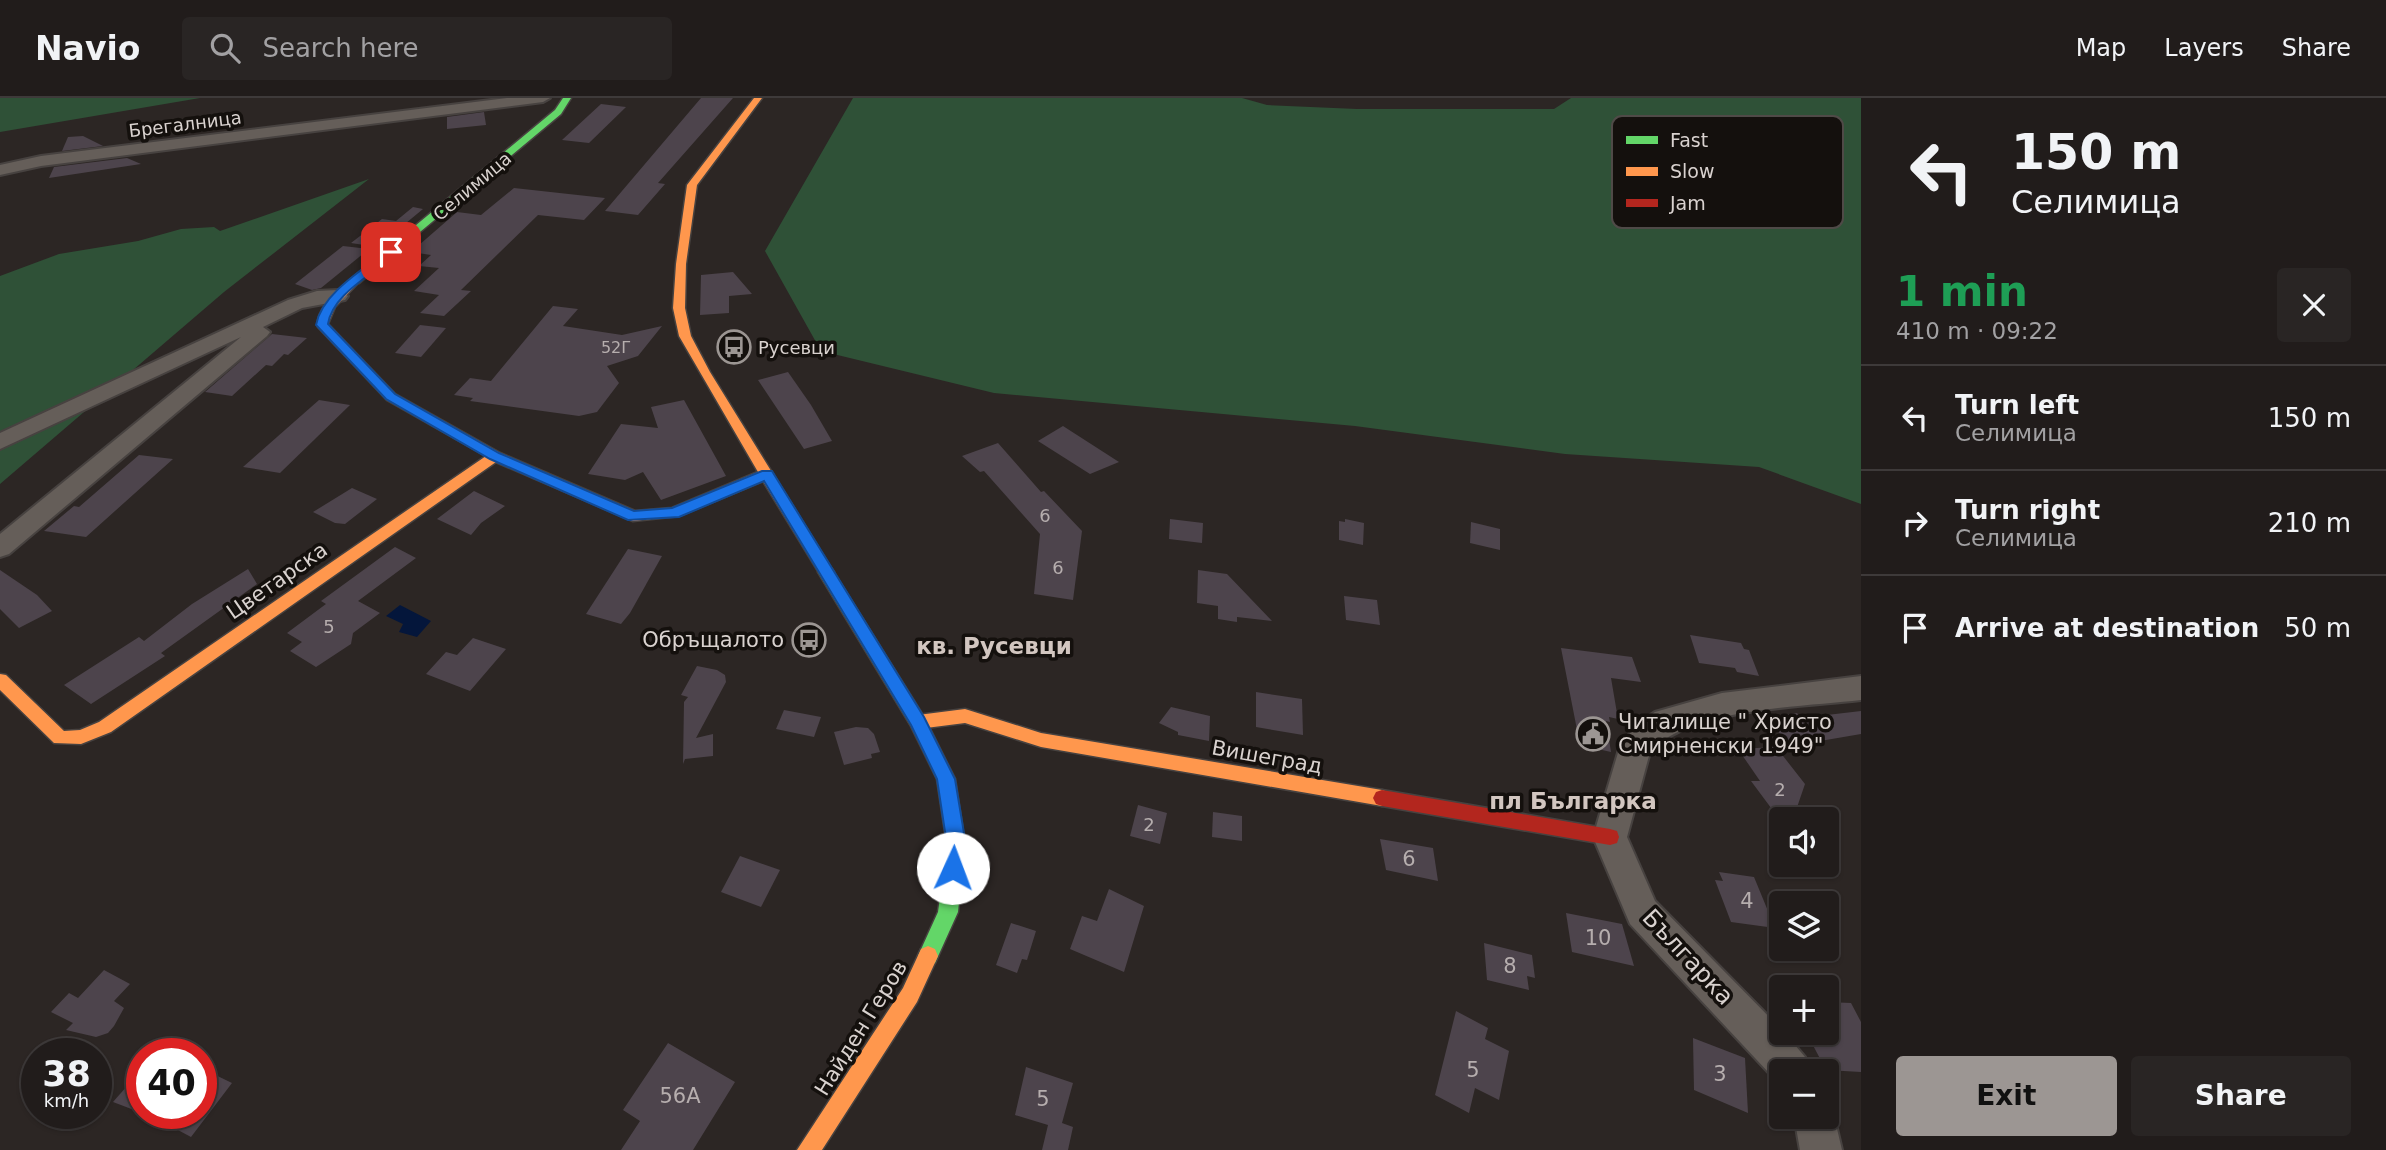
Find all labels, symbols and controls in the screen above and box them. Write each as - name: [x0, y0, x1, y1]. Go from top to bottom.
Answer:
- search box: [182, 17, 672, 80]
- text: Navio: [35, 29, 140, 68]
- icon: search: [206, 29, 244, 67]
- text: Search here: [262, 33, 419, 63]
- text: Map: [2076, 34, 2126, 62]
- text: Layers: [2164, 34, 2244, 62]
- text: Share: [2282, 34, 2351, 62]
- street label: Брегалница: [127, 107, 243, 141]
- legend: [1612, 116, 1843, 228]
- text: 150 m: [2011, 124, 2181, 181]
- icon: left: [1896, 126, 1987, 217]
- text: Fast: [1670, 129, 1708, 151]
- street label: Селимица: [429, 147, 515, 225]
- text: Slow: [1670, 160, 1715, 182]
- text: Селимица: [2011, 183, 2181, 221]
- text: Jam: [1669, 192, 1706, 214]
- pin: [361, 222, 421, 282]
- icon: arrive: [372, 233, 410, 271]
- text: 1 min: [1896, 267, 2028, 316]
- button: close: [2277, 268, 2351, 342]
- text: 410 m · 09:22: [1896, 318, 2058, 344]
- bus stop icon: Русевци: [715, 328, 753, 366]
- place label: Русевци: [758, 337, 835, 358]
- house number: 52Г: [601, 338, 631, 357]
- text: Turn left: [1955, 390, 2079, 420]
- icon: left: [1896, 399, 1934, 437]
- text: 150 m: [2268, 403, 2351, 433]
- text: Селимица: [1955, 420, 2077, 446]
- text: Turn right: [1955, 495, 2100, 525]
- icon: right: [1896, 504, 1934, 542]
- house number: 6: [1039, 505, 1051, 526]
- text: 210 m: [2268, 508, 2351, 538]
- text: Селимица: [1955, 525, 2077, 551]
- street label: Цветарска: [222, 538, 332, 624]
- house number: 6: [1052, 557, 1064, 578]
- icon: arrive: [1896, 609, 1934, 647]
- text: Arrive at destination: [1955, 613, 2259, 643]
- text: 50 m: [2284, 613, 2351, 643]
- house number: 5: [323, 616, 335, 637]
- bus stop icon: Обръщалото: [790, 621, 828, 659]
- place label: Обръщалото: [642, 628, 784, 652]
- district label: кв. Русевци: [916, 633, 1072, 659]
- place label: Читалище " Христо Смирненски 1949": [1618, 710, 1832, 758]
- public building icon: Читалище " Христо Смирненски 1949": [1574, 715, 1612, 753]
- street label: Вишеград: [1210, 735, 1324, 779]
- house number: 2: [1774, 779, 1786, 800]
- district label: пл Българка: [1489, 788, 1657, 814]
- map controls: [1769, 807, 1839, 1129]
- button: sound: [1769, 807, 1839, 877]
- house number: 2: [1143, 814, 1155, 835]
- position arrow: [916, 831, 990, 905]
- house number: 6: [1402, 847, 1416, 871]
- house number: 4: [1740, 889, 1754, 913]
- button: layers: [1769, 891, 1839, 961]
- street label: Българка: [1637, 903, 1739, 1011]
- house number: 10: [1585, 926, 1611, 950]
- house number: 8: [1503, 954, 1517, 978]
- street label: Найден Геров: [810, 956, 912, 1100]
- button: +: [1769, 975, 1839, 1045]
- speed limit sign: 40: [126, 1038, 217, 1129]
- text: 38: [42, 1054, 91, 1094]
- button: Exit: [1896, 1056, 2117, 1136]
- button: Share: [2131, 1056, 2351, 1136]
- house number: 5: [1466, 1058, 1480, 1082]
- button: −: [1769, 1059, 1839, 1129]
- house number: 3: [1713, 1062, 1727, 1086]
- house number: 56А: [659, 1084, 701, 1108]
- house number: 5: [1036, 1087, 1050, 1111]
- text: km/h: [44, 1090, 89, 1111]

